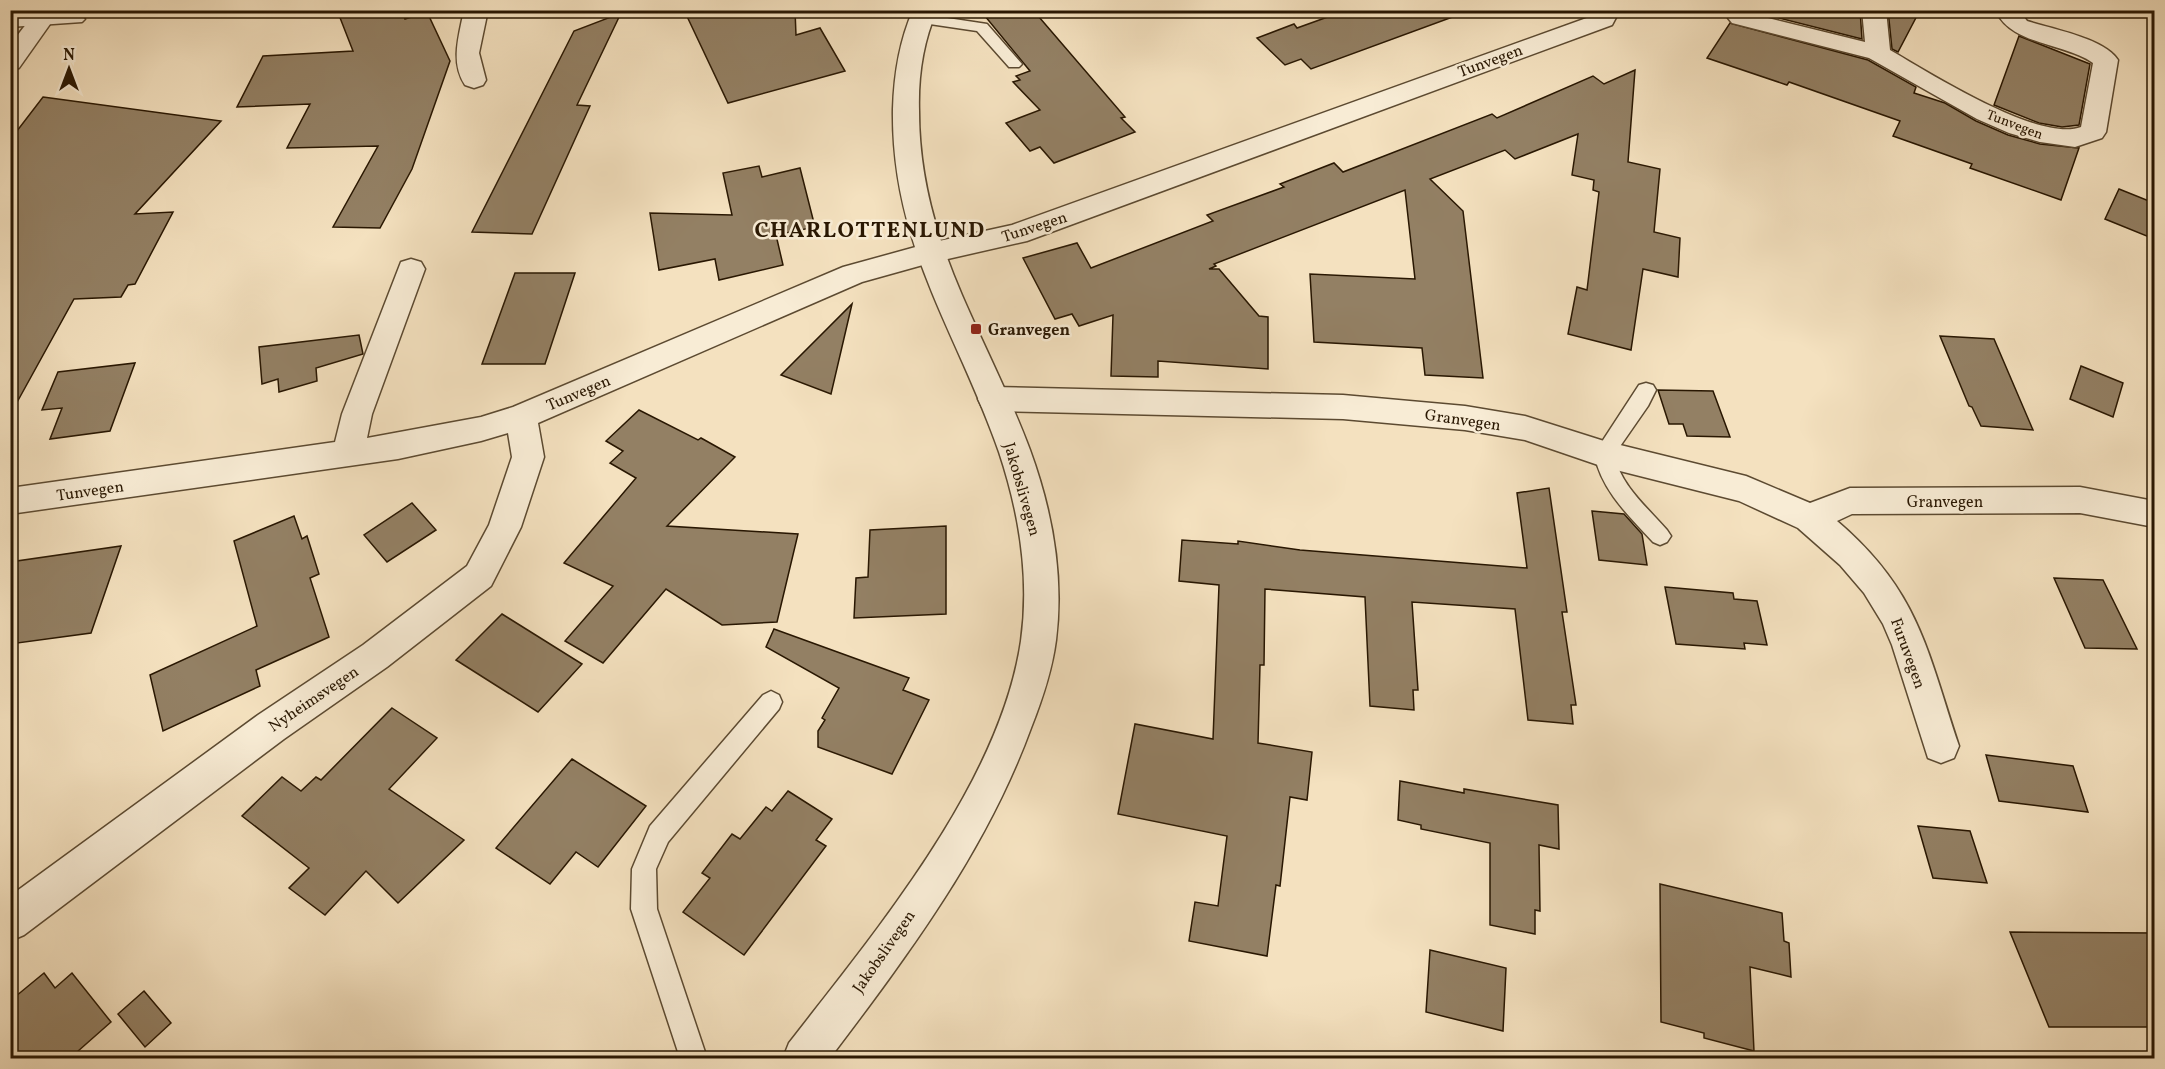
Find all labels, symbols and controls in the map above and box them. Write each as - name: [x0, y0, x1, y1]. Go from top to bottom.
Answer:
- north arrow: [39, 39, 99, 99]
- street label: Tunvegen: [1455, 40, 1526, 84]
- text: N: [63, 45, 75, 67]
- street label: Tunvegen: [1983, 106, 2046, 145]
- street label: Tunvegen: [999, 207, 1070, 249]
- district label: CHARLOTTENLUND: [754, 216, 986, 247]
- place label: Granvegen: [988, 320, 1070, 342]
- marker: Granvegen: [969, 322, 983, 336]
- street label: Tunvegen: [543, 370, 614, 417]
- street label: Granvegen: [1423, 405, 1502, 437]
- street label: Jakobslivegen: [997, 440, 1045, 539]
- street label: Tunvegen: [55, 476, 125, 508]
- street label: Granvegen: [1907, 492, 1983, 514]
- street label: Furuvegen: [1884, 615, 1930, 692]
- street label: Nyheimsvegen: [265, 661, 364, 738]
- street label: Jakobslivegen: [848, 906, 921, 998]

